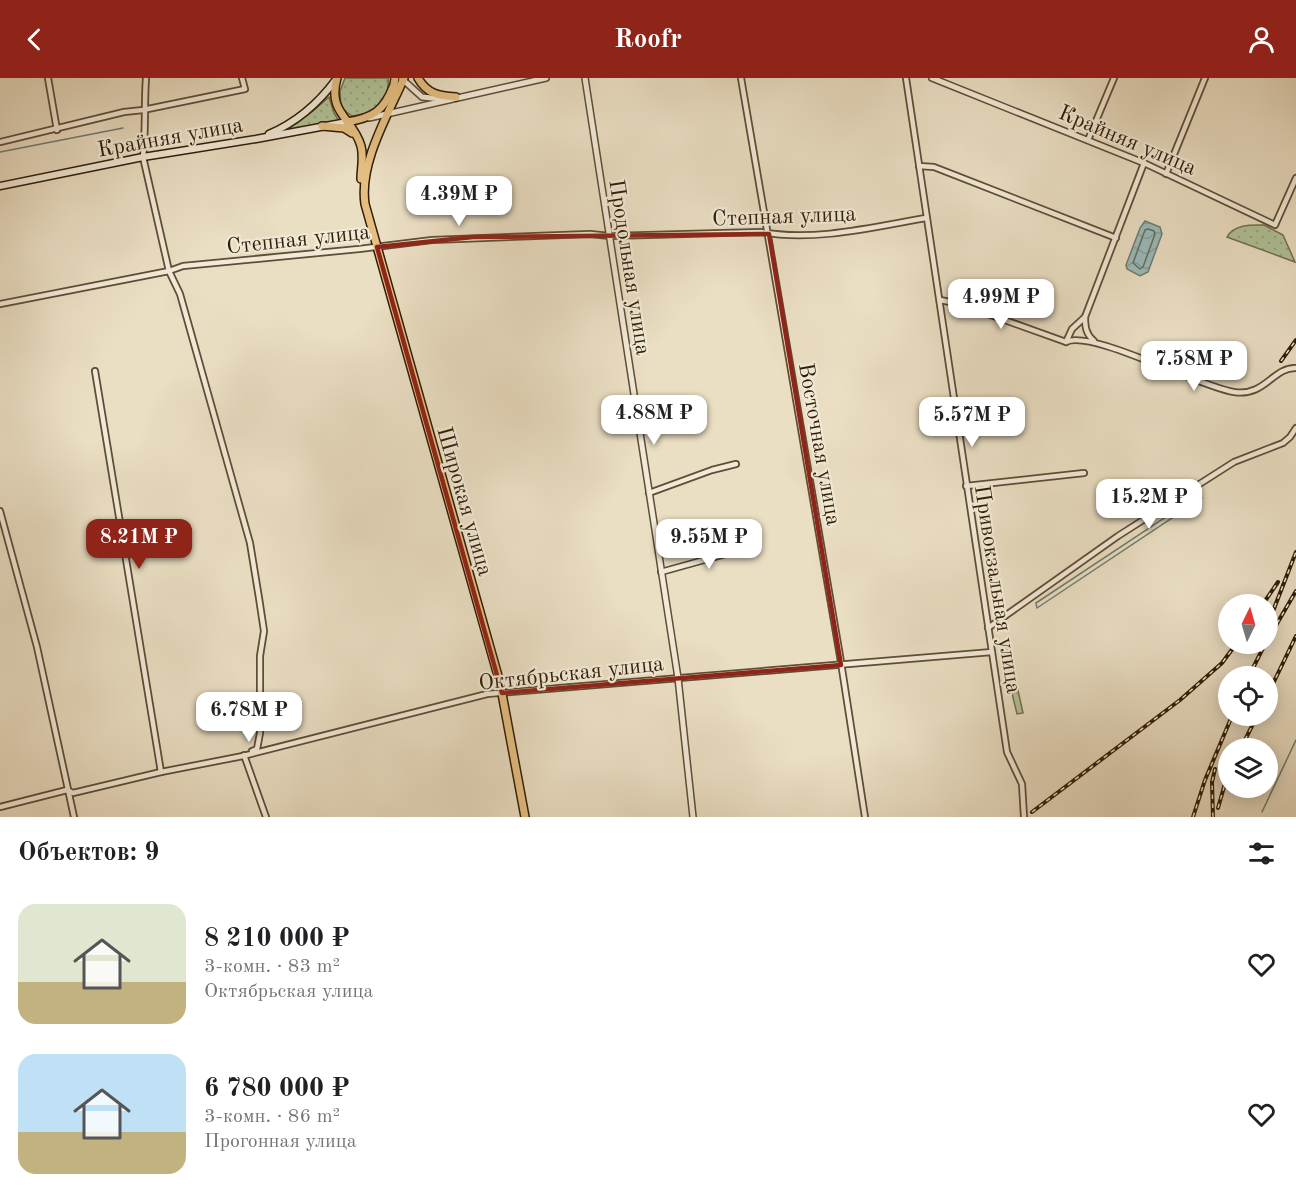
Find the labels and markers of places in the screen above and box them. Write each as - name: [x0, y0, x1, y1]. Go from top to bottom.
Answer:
- pin: 4.39M ₽: [404, 176, 514, 227]
- pin: 4.99M ₽: [946, 279, 1056, 330]
- pin: 7.58M ₽: [1139, 341, 1249, 392]
- pin: 4.88M ₽: [599, 395, 709, 446]
- pin: 5.57M ₽: [917, 397, 1027, 448]
- pin: 15.2M ₽: [1094, 479, 1204, 530]
- pin: 8.21M ₽: [84, 519, 194, 570]
- pin: 9.55M ₽: [654, 519, 764, 570]
- pin: 6.78M ₽: [194, 692, 304, 743]

